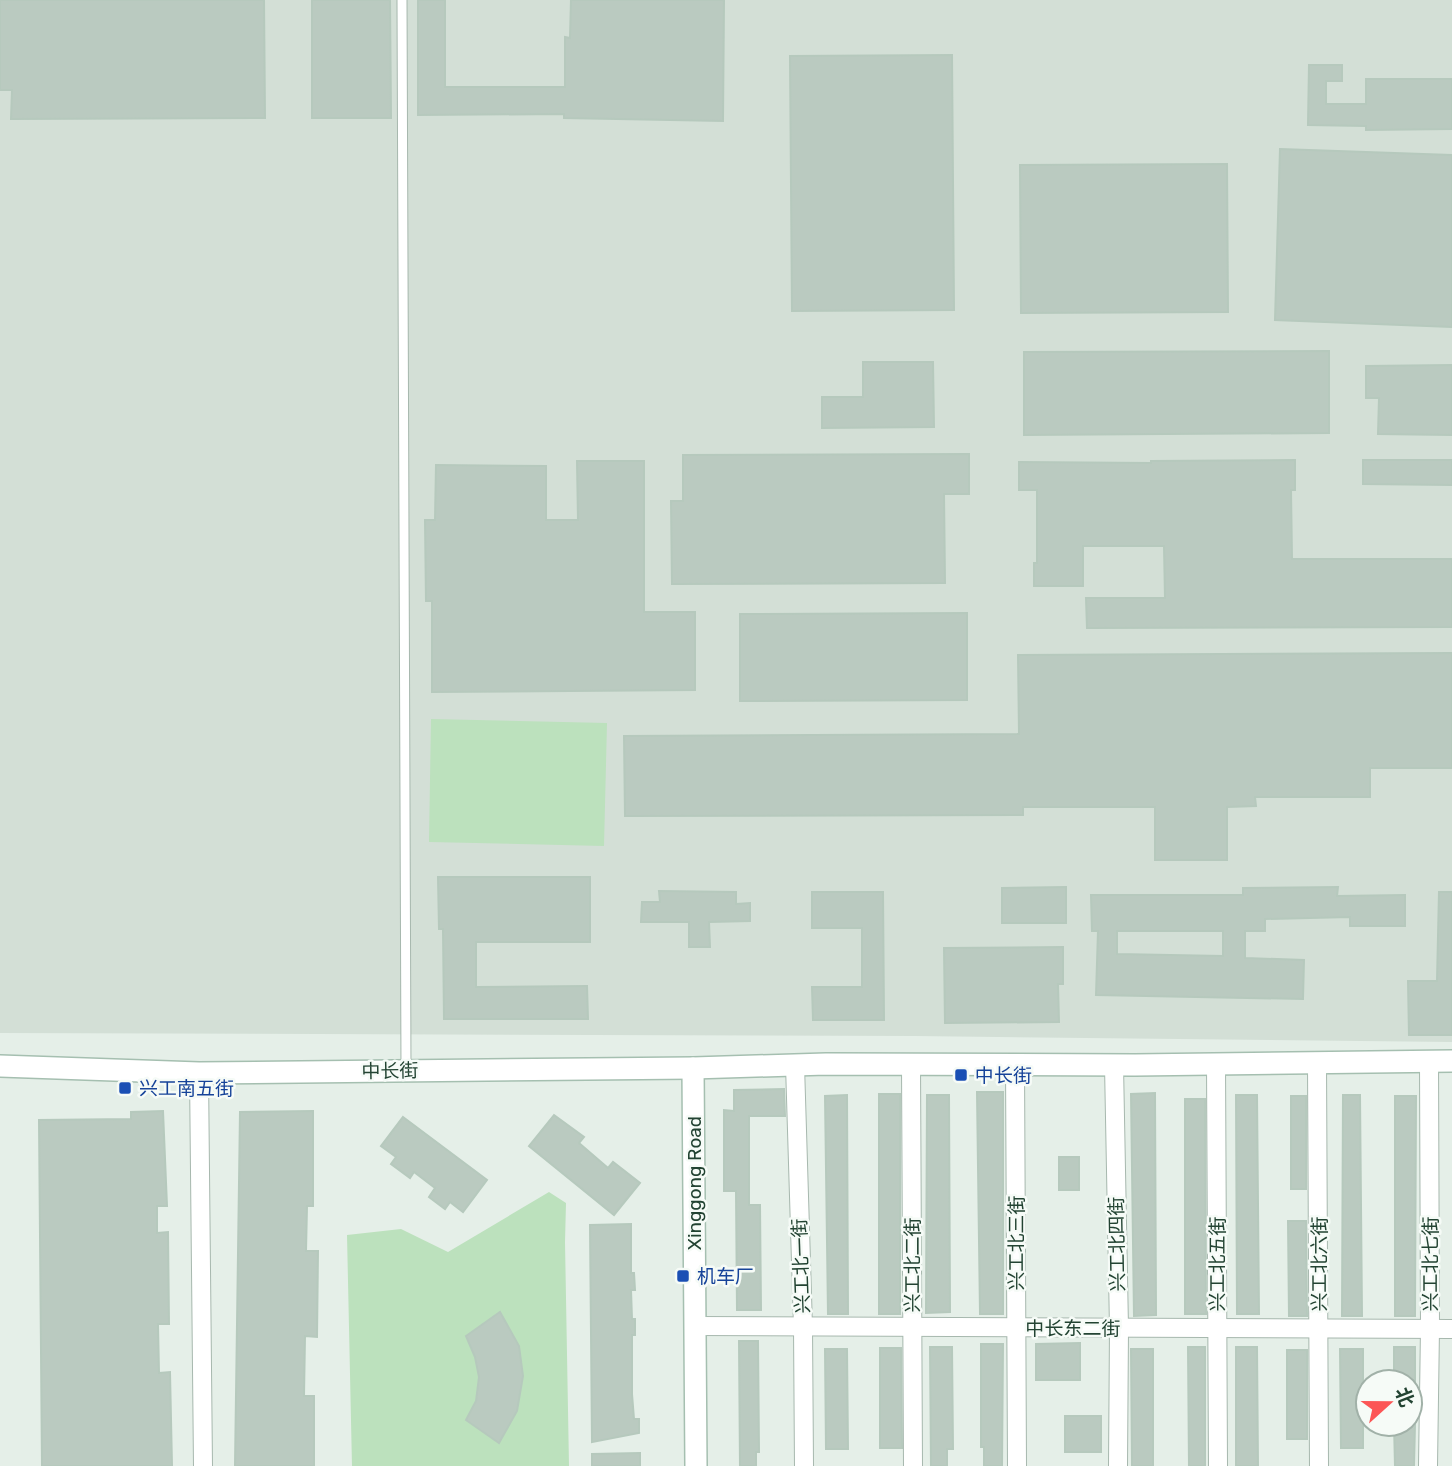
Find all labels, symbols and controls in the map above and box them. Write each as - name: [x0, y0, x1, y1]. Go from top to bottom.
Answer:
- street label: 中长街: [361, 1059, 419, 1083]
- place label: 中长街: [975, 1064, 1032, 1087]
- marker: 中长街: [953, 1067, 969, 1083]
- place label: 兴工南五街: [139, 1077, 234, 1100]
- marker: 兴工南五街: [117, 1080, 133, 1096]
- street label: Xinggong Road: [683, 1116, 706, 1250]
- street label: 兴工北三街: [1005, 1195, 1028, 1291]
- street label: 兴工北四街: [1105, 1196, 1129, 1292]
- street label: 兴工北五街: [1206, 1216, 1229, 1312]
- street label: 兴工北六街: [1308, 1216, 1331, 1312]
- street label: 兴工北七街: [1419, 1216, 1442, 1312]
- street label: 兴工北二街: [901, 1217, 924, 1313]
- street label: 兴工北一街: [788, 1218, 814, 1314]
- place label: 机车厂: [697, 1265, 754, 1288]
- marker: 机车厂: [675, 1268, 691, 1284]
- street label: 中长东二街: [1025, 1317, 1121, 1340]
- north arrow: [1354, 1368, 1424, 1438]
- text: 北: [1390, 1384, 1419, 1410]

